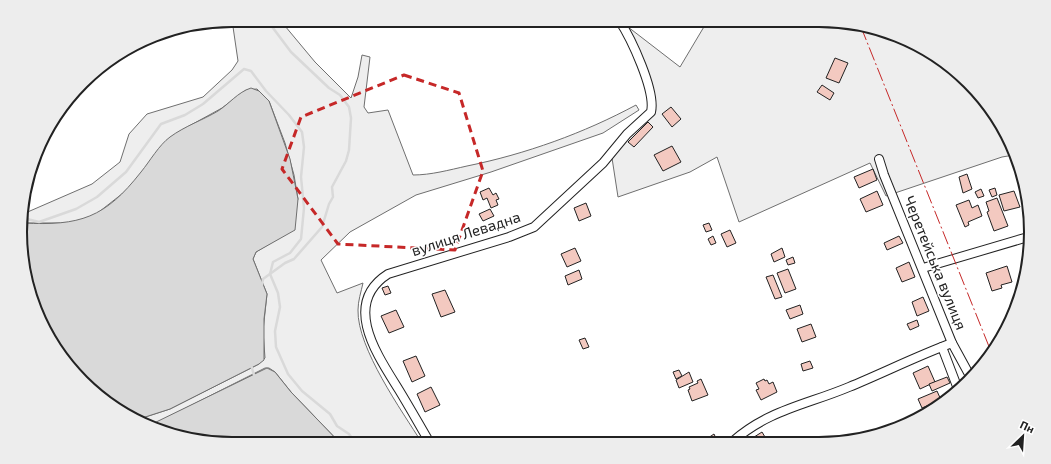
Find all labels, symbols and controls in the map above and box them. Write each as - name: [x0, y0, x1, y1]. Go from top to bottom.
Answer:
- street label: Черетейська вулиця: [900, 193, 971, 333]
- street label: вулиця Левадна: [409, 207, 523, 260]
- north arrow: [1003, 416, 1043, 456]
- text: Пн: [1018, 418, 1037, 435]

